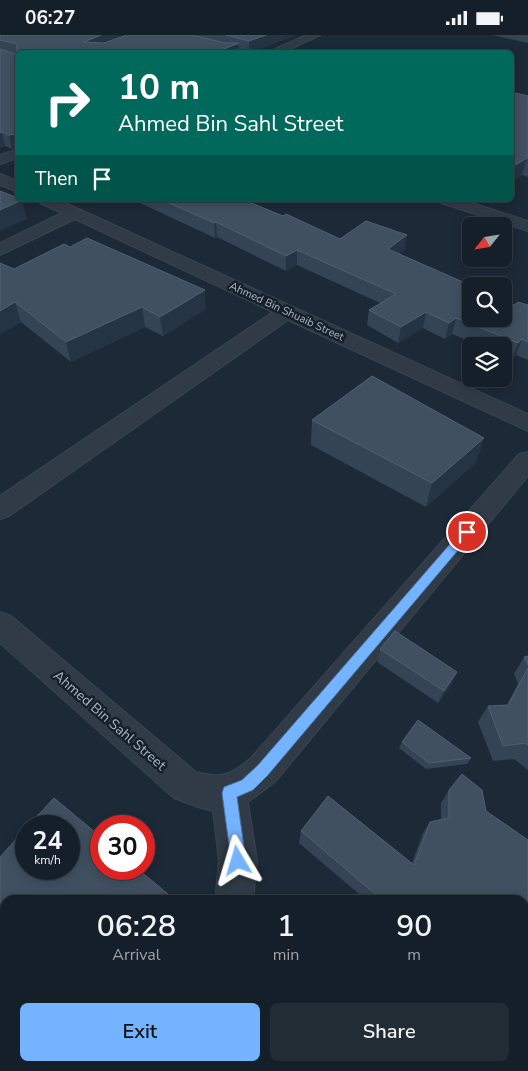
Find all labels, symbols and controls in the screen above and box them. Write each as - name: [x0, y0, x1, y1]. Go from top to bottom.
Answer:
- text: 06:27: [25, 5, 75, 31]
- text: 10 m: [118, 64, 200, 111]
- icon: right: [35, 70, 100, 135]
- text: Ahmed Bin Sahl Street: [118, 109, 344, 139]
- icon: arrive: [88, 165, 116, 193]
- text: Then: [35, 166, 78, 192]
- north arrow: [462, 217, 512, 267]
- map controls: [462, 217, 512, 387]
- button: search: [462, 277, 512, 327]
- street label: Ahmed Bin Shuaib Street: [227, 278, 347, 345]
- button: layers: [462, 337, 512, 387]
- pin: [446, 511, 488, 553]
- icon: arrive: [453, 518, 481, 546]
- street label: Ahmed Bin Sahl Street: [49, 666, 170, 775]
- speed limit sign: 30: [90, 815, 155, 880]
- text: 24: [32, 824, 63, 858]
- position arrow: [211, 834, 263, 886]
- text: km/h: [34, 852, 61, 868]
- text: 06:28: [97, 906, 176, 947]
- text: 1: [277, 906, 295, 947]
- text: 90: [396, 906, 432, 947]
- text: Arrival: [112, 944, 160, 966]
- text: min: [273, 944, 299, 966]
- text: m: [407, 944, 421, 966]
- button: Exit: [20, 1003, 260, 1061]
- button: Share: [270, 1003, 509, 1061]

